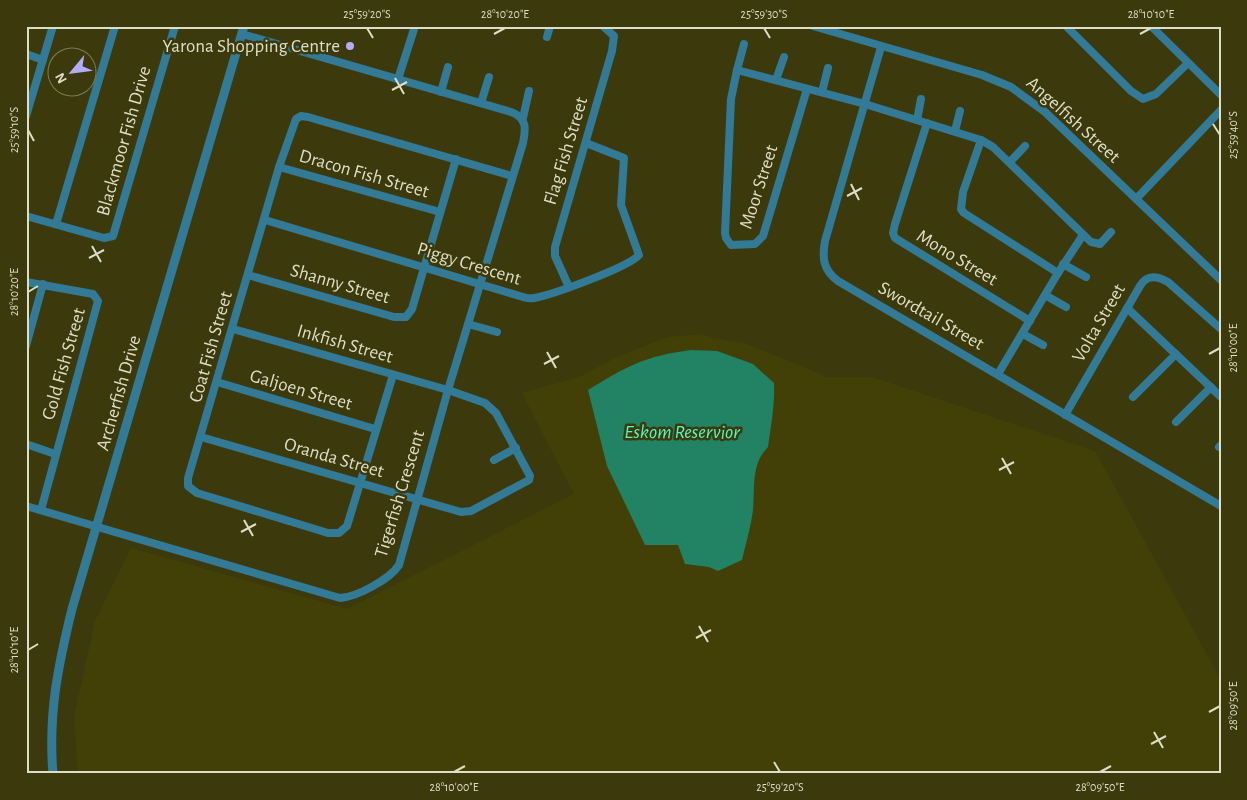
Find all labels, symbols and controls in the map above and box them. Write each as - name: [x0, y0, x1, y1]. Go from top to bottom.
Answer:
- text: 25°59'20"S: [343, 8, 391, 20]
- text: 28°10'20"E: [481, 8, 529, 20]
- text: 25°59'30"S: [741, 8, 788, 20]
- text: 28°10'10"E: [1128, 8, 1175, 20]
- place label: Yarona Shopping Centre: [163, 37, 340, 56]
- marker: Yarona Shopping Centre: [344, 40, 356, 52]
- north arrow: [48, 48, 98, 98]
- street label: Blackmoor Fish Drive: [94, 64, 154, 218]
- text: N: [53, 70, 70, 85]
- street label: Angelfish Street: [1023, 73, 1123, 167]
- street label: Flag Fish Street: [541, 95, 591, 207]
- text: 25°59'10"S: [8, 107, 20, 153]
- text: 25°59'40"S: [1227, 111, 1239, 159]
- street label: Moor Street: [737, 143, 781, 231]
- street label: Dracon Fish Street: [297, 146, 431, 202]
- street label: Mono Street: [913, 226, 1001, 290]
- street label: Piggy Crescent: [415, 239, 523, 289]
- street label: Shanny Street: [288, 261, 392, 307]
- text: 28°10'20"E: [8, 268, 20, 316]
- street label: Swordtail Street: [875, 278, 987, 354]
- street label: Volta Street: [1069, 281, 1129, 365]
- street label: Coat Fish Street: [186, 289, 236, 405]
- street label: Gold Fish Street: [39, 306, 89, 422]
- street label: Inkfish Street: [295, 321, 395, 367]
- text: 28°10'00"E: [1227, 323, 1239, 372]
- street label: Archerfish Drive: [93, 333, 145, 453]
- street label: Galjoen Street: [248, 366, 354, 414]
- water label: Eskom Reservior: [624, 422, 740, 442]
- street label: Tigerfish Crescent: [372, 428, 428, 560]
- street label: Oranda Street: [282, 435, 386, 481]
- text: 28°10'10"E: [8, 626, 20, 673]
- text: 28°09'50"E: [1227, 681, 1239, 731]
- text: 28°10'00"E: [430, 781, 479, 793]
- text: 25°59'20"S: [756, 781, 804, 793]
- text: 28°09'50"E: [1075, 781, 1125, 793]

